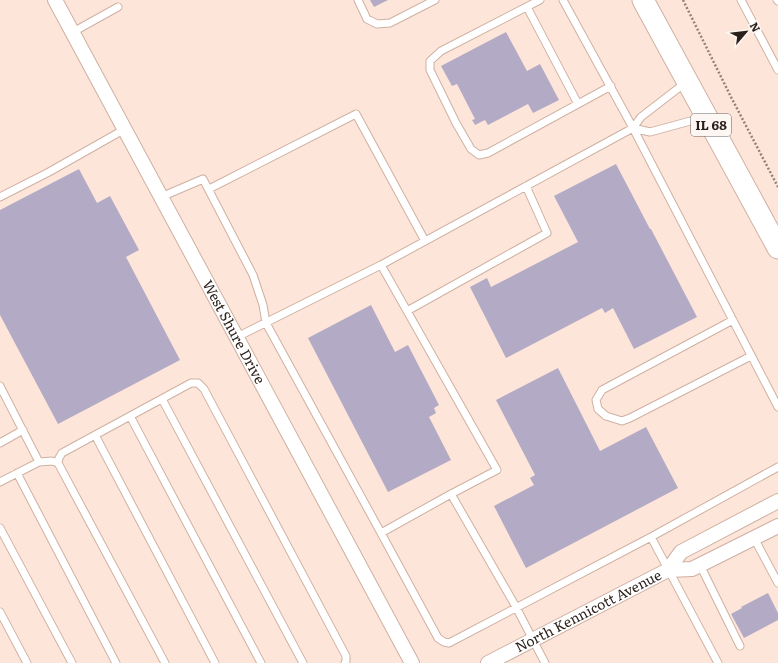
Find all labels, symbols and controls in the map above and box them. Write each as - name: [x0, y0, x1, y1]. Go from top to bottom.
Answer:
- north arrow: [726, 12, 766, 52]
- text: N: [746, 19, 765, 35]
- road number: IL 68: [691, 114, 731, 136]
- street label: West Shure Drive: [198, 276, 271, 387]
- street label: North Kennicott Avenue: [511, 564, 665, 656]

